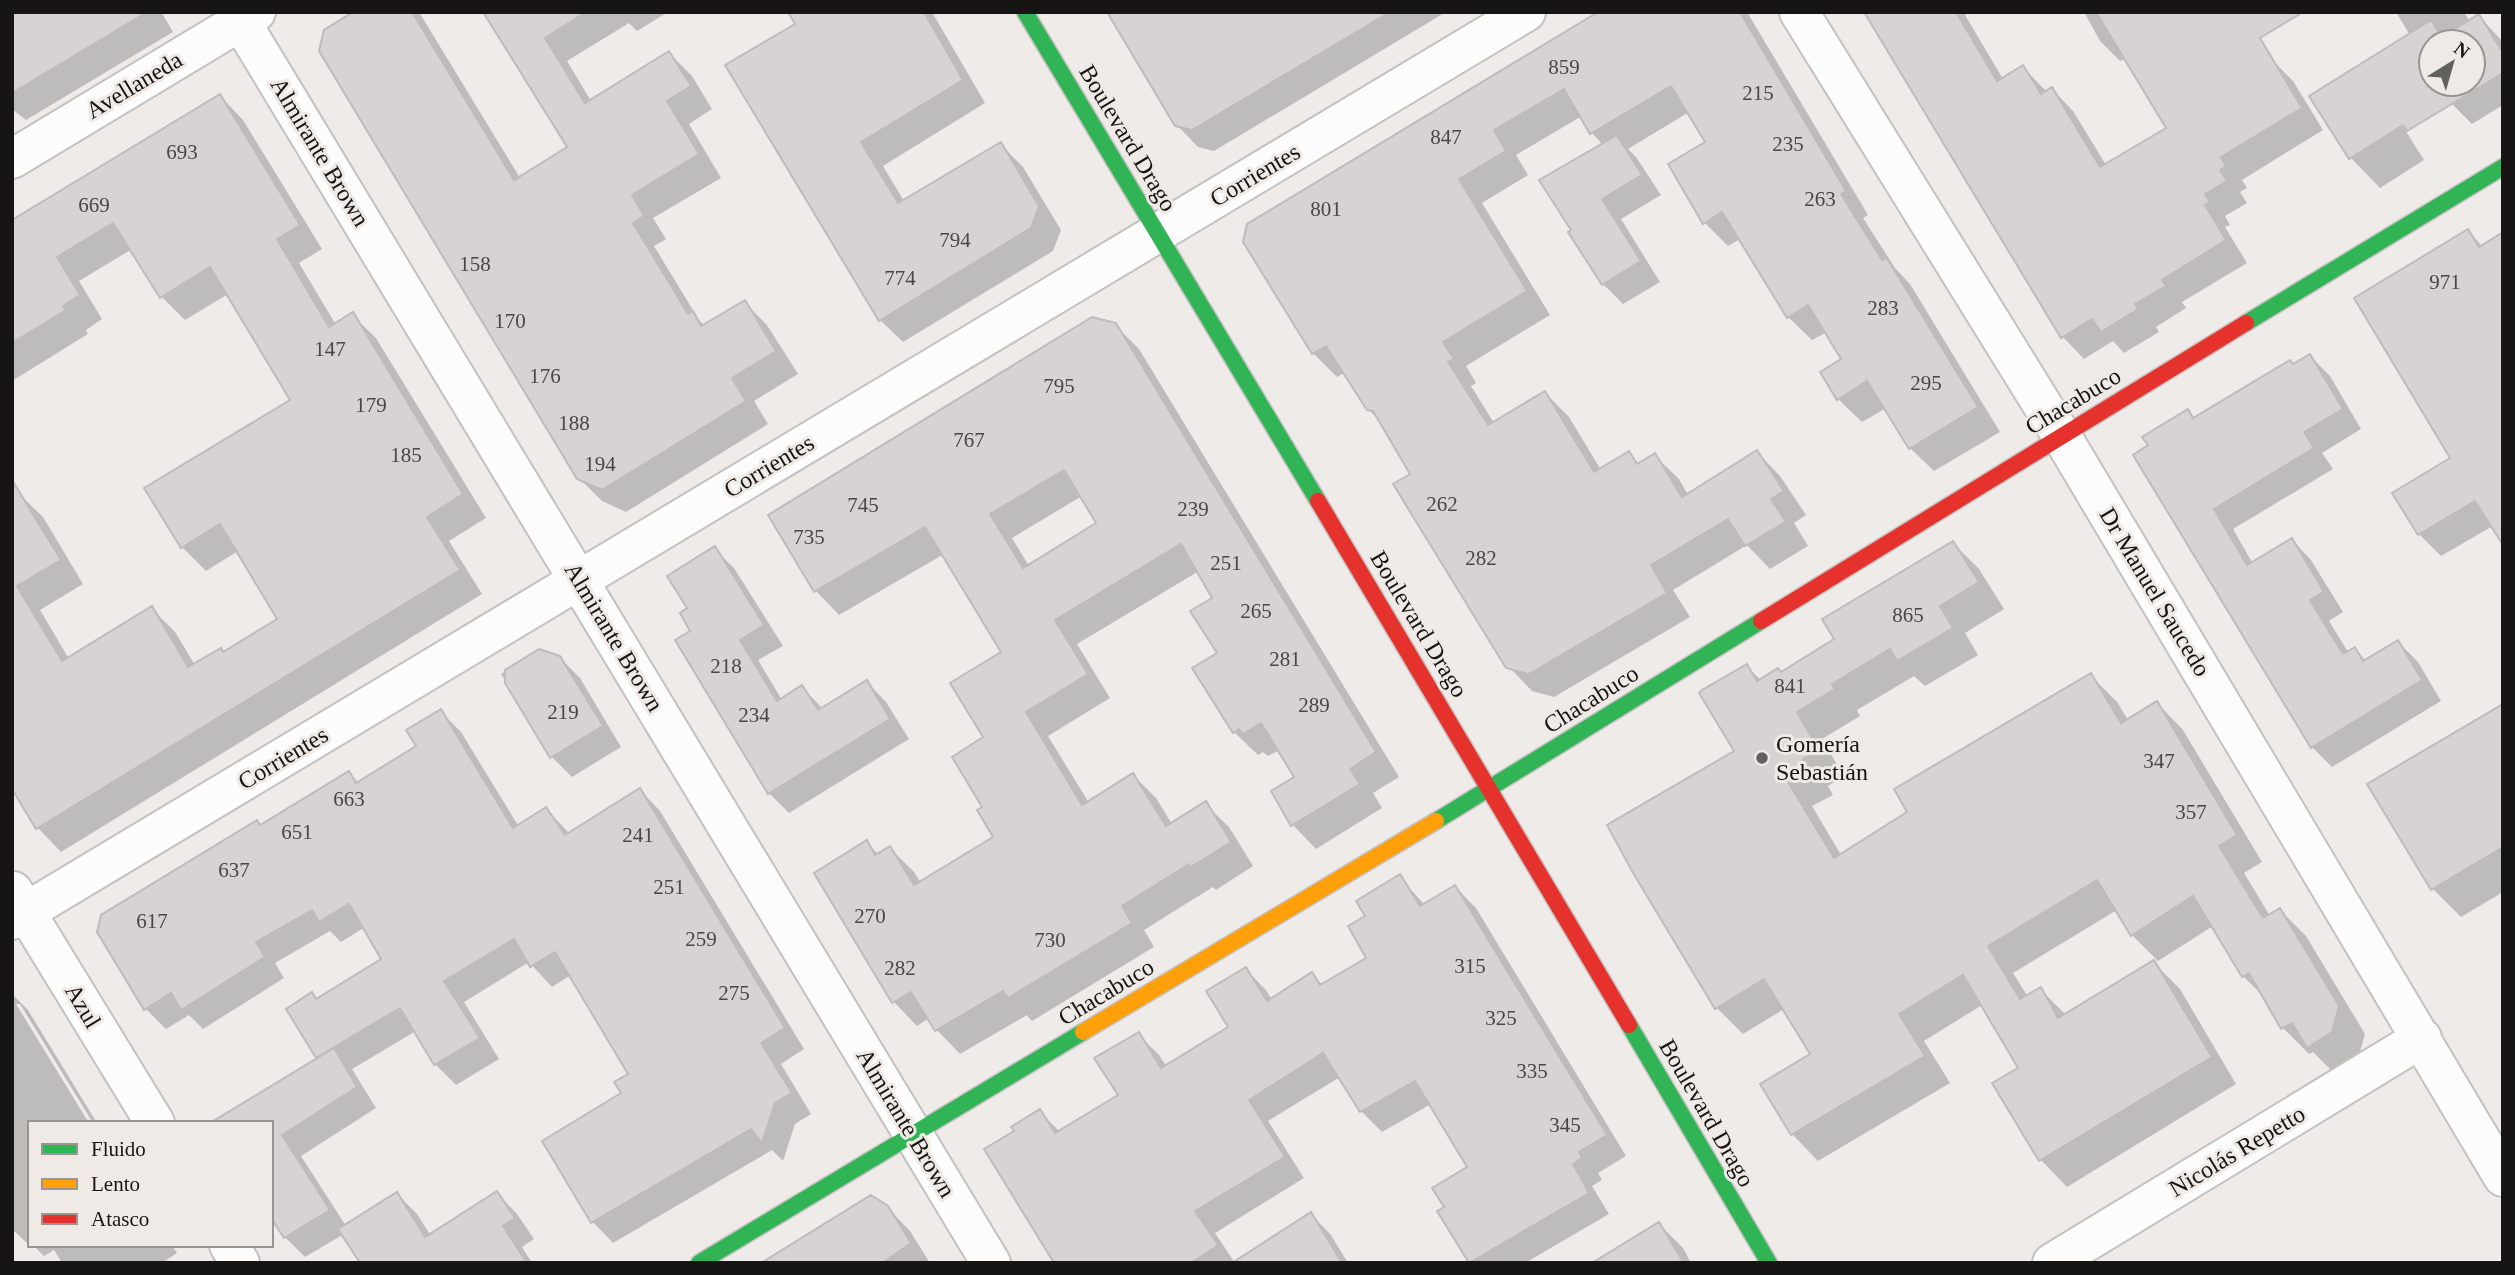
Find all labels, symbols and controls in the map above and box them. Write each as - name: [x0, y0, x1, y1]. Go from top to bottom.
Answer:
- north arrow: [2417, 28, 2487, 98]
- text: N: [2450, 37, 2474, 63]
- street label: Avellaneda: [81, 46, 187, 124]
- house number: 859: [1548, 55, 1580, 79]
- street label: Boulevard Drago: [1074, 60, 1182, 216]
- street label: Almirante Brown: [265, 73, 375, 231]
- house number: 215: [1742, 81, 1774, 105]
- house number: 847: [1430, 125, 1462, 149]
- house number: 235: [1772, 132, 1804, 156]
- street label: Corrientes: [1205, 138, 1305, 212]
- house number: 693: [166, 140, 198, 164]
- house number: 263: [1804, 187, 1836, 211]
- house number: 669: [78, 193, 110, 217]
- house number: 801: [1310, 197, 1342, 221]
- house number: 794: [939, 228, 971, 252]
- house number: 158: [459, 252, 491, 276]
- house number: 774: [884, 266, 916, 290]
- house number: 971: [2429, 270, 2461, 294]
- house number: 283: [1867, 296, 1899, 320]
- house number: 170: [494, 309, 526, 333]
- house number: 147: [314, 337, 346, 361]
- street label: Chacabuco: [2021, 362, 2125, 440]
- house number: 176: [529, 364, 561, 388]
- house number: 295: [1910, 371, 1942, 395]
- house number: 795: [1043, 374, 1075, 398]
- house number: 179: [355, 393, 387, 417]
- house number: 188: [558, 411, 590, 435]
- house number: 767: [953, 428, 985, 452]
- street label: Corrientes: [719, 429, 819, 503]
- house number: 185: [390, 443, 422, 467]
- house number: 194: [584, 452, 616, 476]
- house number: 262: [1426, 492, 1458, 516]
- house number: 745: [847, 493, 879, 517]
- house number: 239: [1177, 497, 1209, 521]
- street label: Dr Manuel Saucedo: [2094, 503, 2216, 681]
- house number: 735: [793, 525, 825, 549]
- street label: Boulevard Drago: [1365, 546, 1473, 702]
- house number: 282: [1465, 546, 1497, 570]
- house number: 251: [1210, 551, 1242, 575]
- street label: Almirante Brown: [559, 558, 669, 716]
- house number: 265: [1240, 599, 1272, 623]
- house number: 865: [1892, 603, 1924, 627]
- house number: 281: [1269, 647, 1301, 671]
- house number: 218: [710, 654, 742, 678]
- street label: Chacabuco: [1539, 660, 1643, 738]
- house number: 841: [1774, 674, 1806, 698]
- house number: 289: [1298, 693, 1330, 717]
- house number: 219: [547, 700, 579, 724]
- house number: 234: [738, 703, 770, 727]
- street label: Corrientes: [233, 721, 333, 795]
- place label: Gomería Sebastián: [1776, 731, 1868, 785]
- house number: 347: [2143, 749, 2175, 773]
- marker: Gomería Sebastián: [1754, 750, 1770, 766]
- house number: 663: [333, 787, 365, 811]
- house number: 357: [2175, 800, 2207, 824]
- house number: 651: [281, 820, 313, 844]
- house number: 241: [622, 823, 654, 847]
- house number: 637: [218, 858, 250, 882]
- house number: 251: [653, 875, 685, 899]
- house number: 270: [854, 904, 886, 928]
- house number: 617: [136, 909, 168, 933]
- house number: 259: [685, 927, 717, 951]
- house number: 730: [1034, 928, 1066, 952]
- street label: Chacabuco: [1054, 953, 1158, 1031]
- house number: 315: [1454, 954, 1486, 978]
- house number: 282: [884, 956, 916, 980]
- street label: Azul: [60, 979, 106, 1033]
- house number: 275: [718, 981, 750, 1005]
- house number: 325: [1485, 1006, 1517, 1030]
- street label: Boulevard Drago: [1654, 1035, 1760, 1191]
- street label: Almirante Brown: [851, 1044, 961, 1202]
- house number: 335: [1516, 1059, 1548, 1083]
- street label: Nicolás Repetto: [2164, 1100, 2310, 1202]
- house number: 345: [1549, 1113, 1581, 1137]
- legend: [28, 1121, 273, 1247]
- text: Fluido: [91, 1137, 146, 1161]
- text: Lento: [91, 1172, 140, 1196]
- text: Atasco: [91, 1207, 149, 1231]

